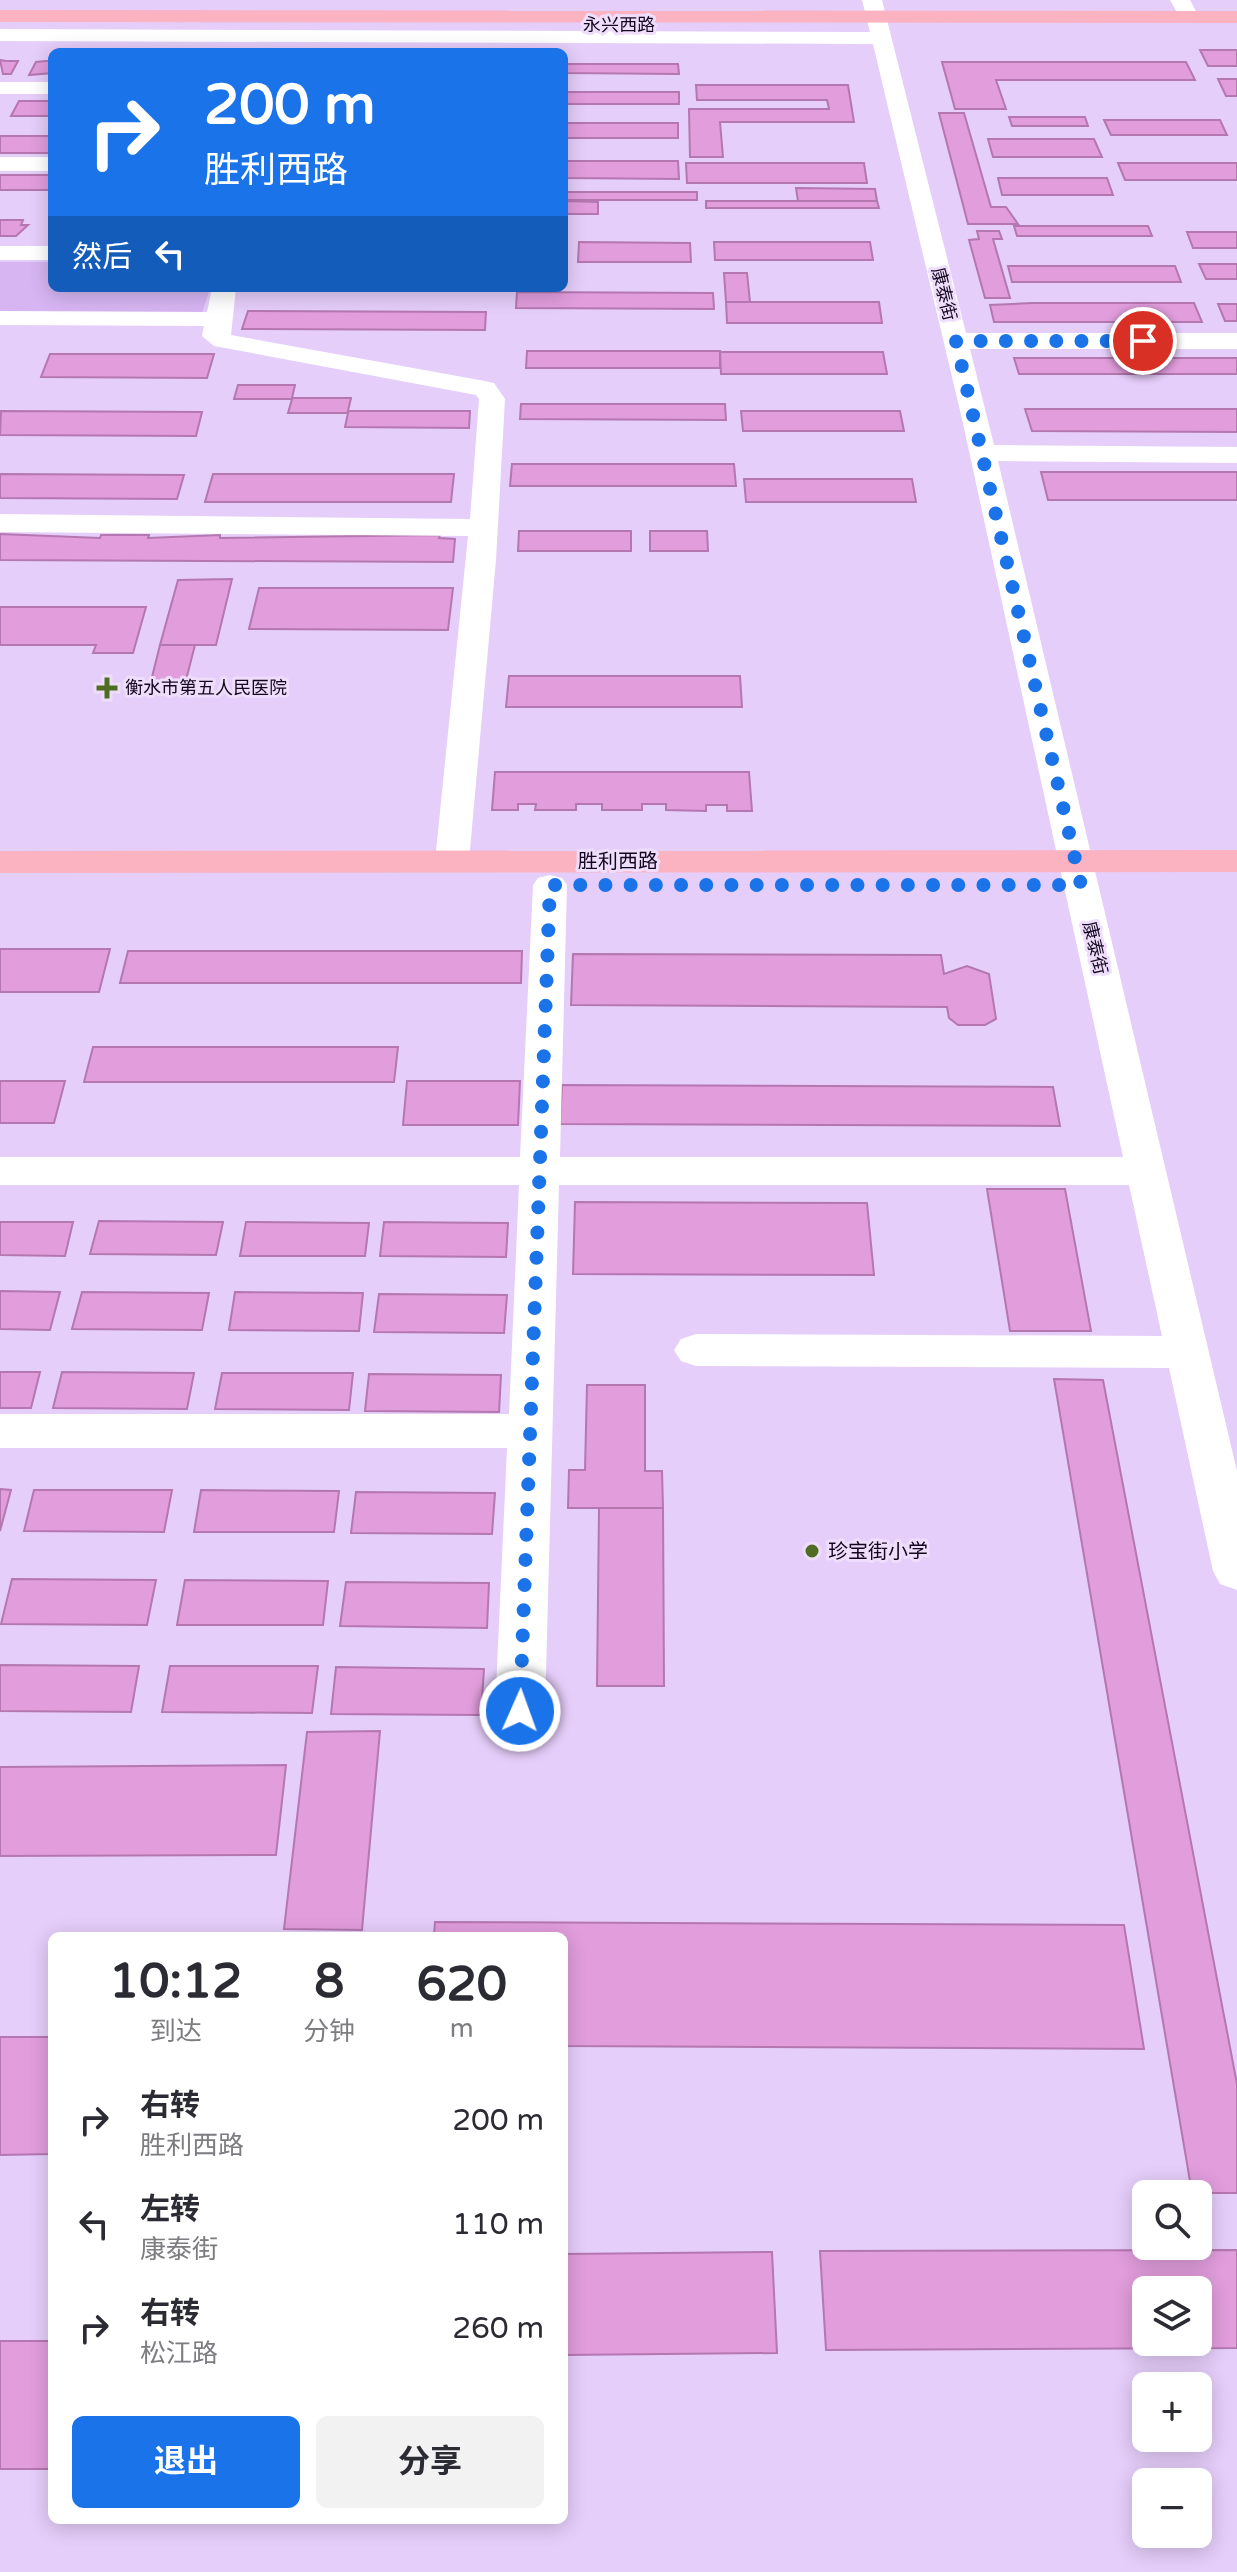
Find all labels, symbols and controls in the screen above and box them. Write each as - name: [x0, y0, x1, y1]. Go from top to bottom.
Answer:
- street label: 永兴西路: [583, 14, 655, 36]
- text: 200 m: [204, 72, 375, 139]
- icon: right: [72, 80, 176, 184]
- text: 胜利西路: [204, 149, 348, 192]
- icon: left: [148, 232, 192, 276]
- text: 然后: [72, 239, 132, 276]
- street label: 康泰街: [927, 265, 961, 323]
- pin: [1109, 307, 1177, 375]
- icon: arrive: [1121, 319, 1165, 363]
- marker: 衡水市第五人民医院: [96, 677, 118, 699]
- place label: 衡水市第五人民医院: [125, 677, 287, 699]
- street label: 胜利西路: [578, 850, 658, 874]
- street label: 康泰街: [1078, 919, 1112, 977]
- place label: 珍宝街小学: [828, 1540, 928, 1564]
- marker: 珍宝街小学: [803, 1542, 821, 1560]
- position arrow: [478, 1669, 562, 1753]
- text: 10:12: [109, 1953, 242, 2011]
- text: 8: [314, 1953, 344, 2011]
- text: 620: [416, 1956, 507, 2014]
- text: m: [450, 2013, 474, 2044]
- text: 到达: [150, 2016, 202, 2047]
- text: 分钟: [303, 2016, 355, 2047]
- text: 右转: [140, 2087, 200, 2124]
- icon: right: [72, 2098, 116, 2142]
- text: 200 m: [452, 2102, 544, 2139]
- text: 胜利西路: [140, 2130, 244, 2161]
- map controls: [1132, 2180, 1212, 2548]
- button: search: [1132, 2180, 1212, 2260]
- text: 左转: [140, 2191, 200, 2228]
- icon: left: [72, 2202, 116, 2246]
- text: 110 m: [452, 2206, 544, 2243]
- text: 康泰街: [140, 2234, 218, 2265]
- button: layers: [1132, 2276, 1212, 2356]
- text: 右转: [140, 2295, 200, 2332]
- icon: right: [72, 2306, 116, 2350]
- text: 260 m: [452, 2310, 544, 2347]
- text: 松江路: [140, 2338, 218, 2369]
- button: +: [1132, 2372, 1212, 2452]
- button: 退出: [72, 2416, 300, 2508]
- button: 分享: [316, 2416, 544, 2508]
- button: −: [1132, 2468, 1212, 2548]

